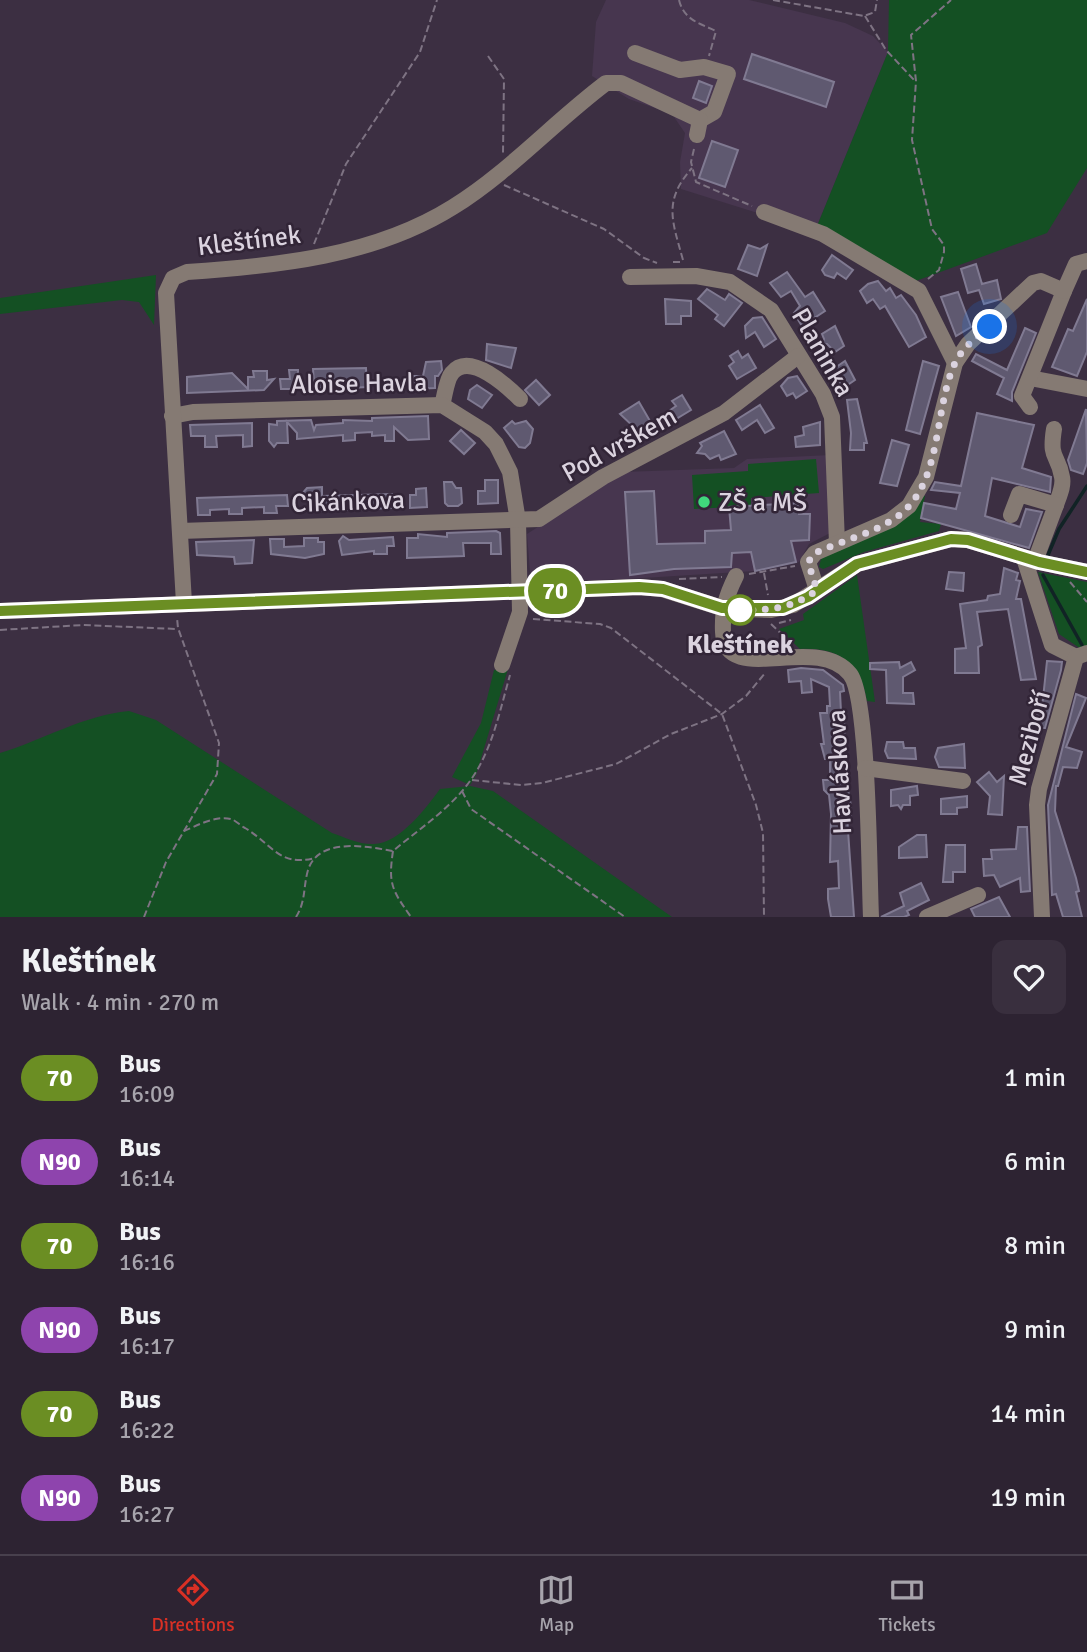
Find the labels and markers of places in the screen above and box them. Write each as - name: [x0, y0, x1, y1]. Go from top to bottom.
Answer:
- place label: ZŠ a MŠ: [718, 487, 807, 519]
- marker: ZŠ a MŠ: [696, 494, 712, 510]
- marker: Kleštínek: [725, 595, 755, 625]
- place label: Kleštínek: [687, 629, 794, 661]

